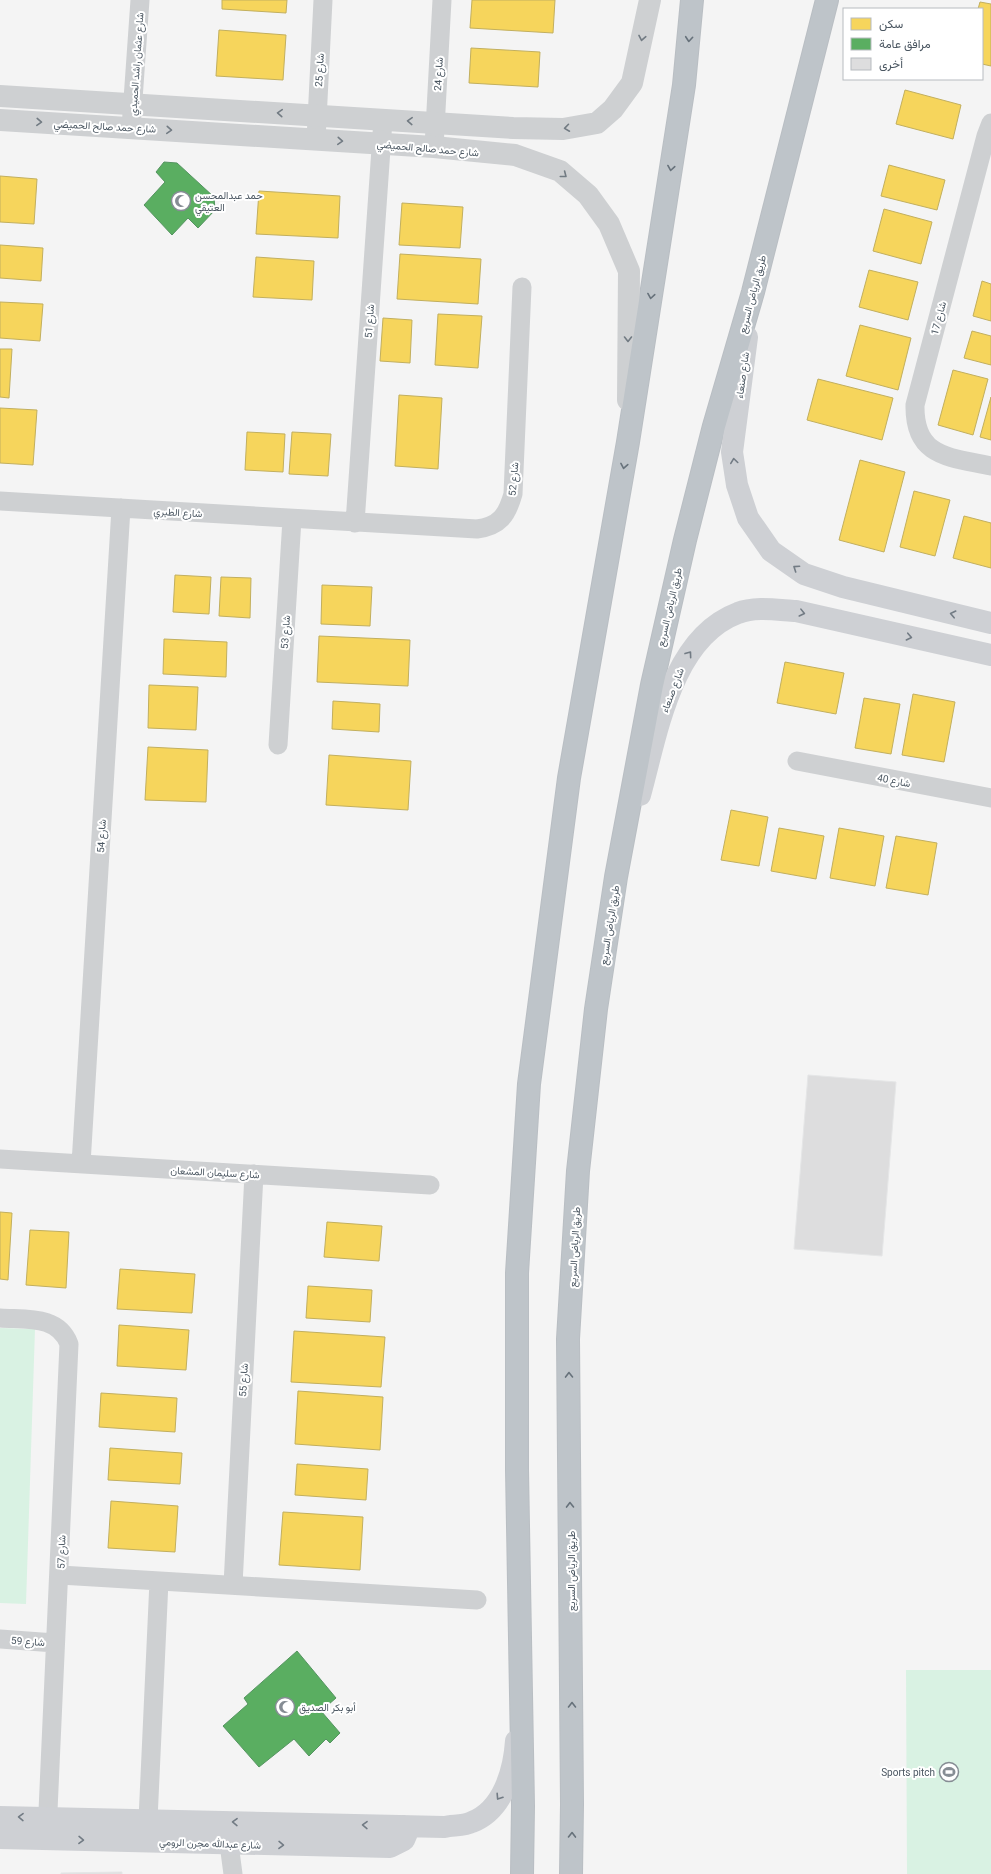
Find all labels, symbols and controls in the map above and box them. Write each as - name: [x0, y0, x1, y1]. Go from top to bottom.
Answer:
- legend: [843, 8, 983, 80]
- street label: شارع عثمان راشد الحميدي: [127, 12, 149, 116]
- text: سكن: [879, 17, 903, 32]
- one-way arrow: [638, 35, 647, 41]
- one-way arrow: [684, 36, 693, 42]
- text: مرافق عامة: [879, 37, 931, 52]
- street label: شارع 25: [313, 53, 327, 87]
- street label: شارع 24: [432, 57, 446, 91]
- text: أخرى: [879, 57, 903, 72]
- one-way arrow: [277, 108, 283, 117]
- one-way arrow: [407, 117, 413, 125]
- one-way arrow: [36, 118, 42, 127]
- street label: شارع حمد صالح الحميضي: [53, 118, 157, 138]
- one-way arrow: [564, 123, 570, 132]
- one-way arrow: [166, 126, 172, 134]
- one-way arrow: [337, 137, 343, 146]
- street label: شارع حمد صالح الحميضي: [376, 139, 480, 161]
- one-way arrow: [668, 165, 676, 171]
- one-way arrow: [559, 170, 567, 177]
- mosque icon: حمد عبدالمحسن العتيقي: [170, 190, 192, 212]
- place label: حمد عبدالمحسن العتيقي: [195, 190, 263, 216]
- street label: طريق الرياض السريع: [737, 253, 769, 335]
- one-way arrow: [647, 293, 656, 299]
- street label: شارع 17: [929, 300, 949, 336]
- street label: شارع 51: [363, 304, 377, 338]
- one-way arrow: [624, 336, 632, 342]
- street label: شارع صنعاء: [734, 351, 752, 399]
- one-way arrow: [730, 458, 738, 464]
- street label: شارع 52: [507, 462, 521, 496]
- one-way arrow: [620, 463, 628, 469]
- street label: شارع الطبري: [153, 506, 203, 522]
- one-way arrow: [793, 565, 800, 573]
- street label: طريق الرياض السريع: [655, 566, 685, 648]
- one-way arrow: [799, 608, 806, 617]
- one-way arrow: [950, 610, 956, 618]
- street label: شارع 53: [279, 615, 293, 649]
- one-way arrow: [905, 633, 912, 641]
- one-way arrow: [684, 652, 691, 659]
- street label: شارع صنعاء: [659, 666, 687, 714]
- street label: شارع 40: [876, 772, 912, 790]
- street label: شارع 54: [95, 819, 109, 853]
- street label: طريق الرياض السريع: [598, 884, 622, 966]
- street label: شارع سليمان المشعان: [170, 1165, 260, 1181]
- street label: طريق الرياض السريع: [567, 1206, 583, 1288]
- street label: شارع 55: [237, 1363, 251, 1397]
- one-way arrow: [565, 1372, 573, 1378]
- one-way arrow: [566, 1502, 574, 1508]
- street label: طريق الرياض السريع: [566, 1530, 578, 1611]
- street label: شارع 57: [55, 1535, 69, 1569]
- street label: شارع 59: [11, 1635, 45, 1649]
- mosque icon: أبو بكر الصديق: [274, 1696, 296, 1718]
- place label: أبو بكر الصديق: [299, 1702, 356, 1714]
- one-way arrow: [568, 1702, 576, 1708]
- sports icon: Sports pitch: [938, 1761, 960, 1783]
- place label: Sports pitch: [881, 1767, 935, 1778]
- one-way arrow: [497, 1793, 504, 1800]
- one-way arrow: [18, 1813, 24, 1822]
- one-way arrow: [232, 1818, 238, 1826]
- one-way arrow: [362, 1821, 368, 1829]
- one-way arrow: [568, 1832, 576, 1838]
- one-way arrow: [78, 1835, 84, 1844]
- street label: شارع عبدالله مجرن الرومي: [159, 1836, 261, 1854]
- one-way arrow: [278, 1841, 284, 1849]

